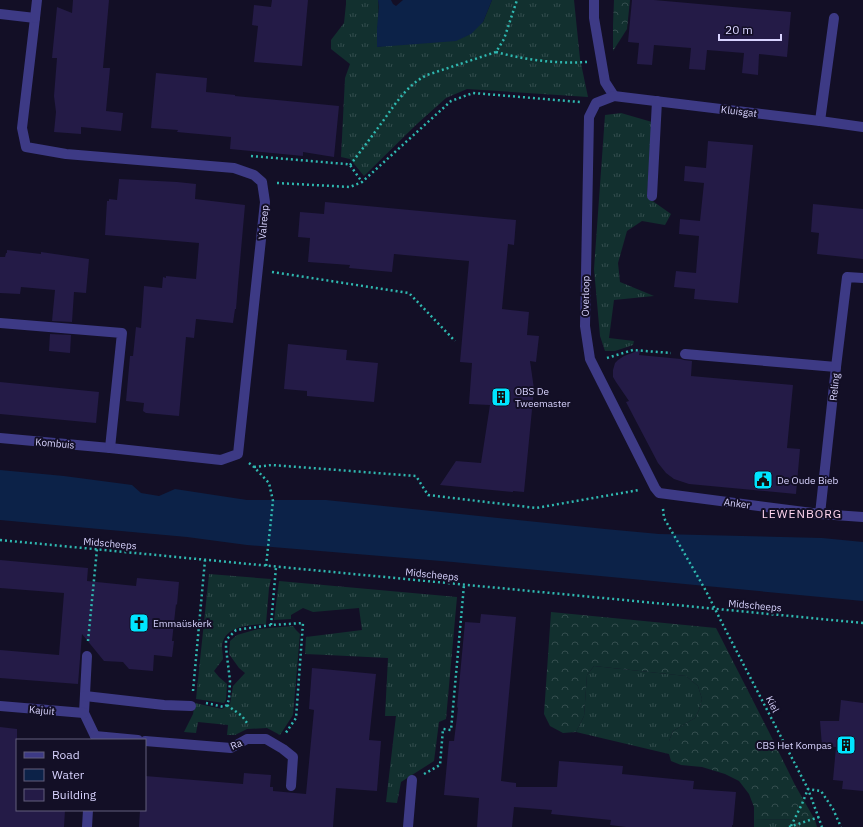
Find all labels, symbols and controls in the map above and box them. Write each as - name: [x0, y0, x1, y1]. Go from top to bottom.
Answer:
- scale bar: [719, 16, 781, 42]
- text: 20 m: [725, 22, 753, 37]
- street label: Kluisgat: [720, 103, 758, 120]
- street label: Valreep: [256, 204, 271, 240]
- street label: Overloop: [579, 275, 592, 317]
- street label: Reling: [827, 372, 842, 402]
- place label: OBS De Tweemaster: [515, 385, 571, 410]
- building icon: OBS De Tweemaster: [490, 386, 512, 408]
- street label: Kombuis: [35, 435, 75, 452]
- public building icon: De Oude Bieb: [752, 469, 774, 491]
- place label: De Oude Bieb: [777, 474, 838, 487]
- street label: Anker: [723, 495, 751, 512]
- district label: LEWENBORG: [762, 506, 842, 521]
- street label: Midscheeps: [83, 535, 137, 552]
- street label: Midscheeps: [405, 565, 459, 584]
- street label: Midscheeps: [728, 597, 782, 614]
- church icon: Emmaüskerk: [128, 612, 150, 634]
- place label: Emmaüskerk: [153, 617, 212, 630]
- street label: Kiel: [763, 694, 782, 715]
- street label: Kajuit: [29, 703, 56, 718]
- building icon: CBS Het Kompas: [835, 734, 857, 756]
- street label: Ra: [228, 736, 245, 753]
- legend: [16, 739, 146, 811]
- place label: CBS Het Kompas: [756, 739, 832, 752]
- text: Road: [52, 747, 80, 762]
- text: Water: [52, 767, 85, 782]
- text: Building: [52, 787, 97, 802]

